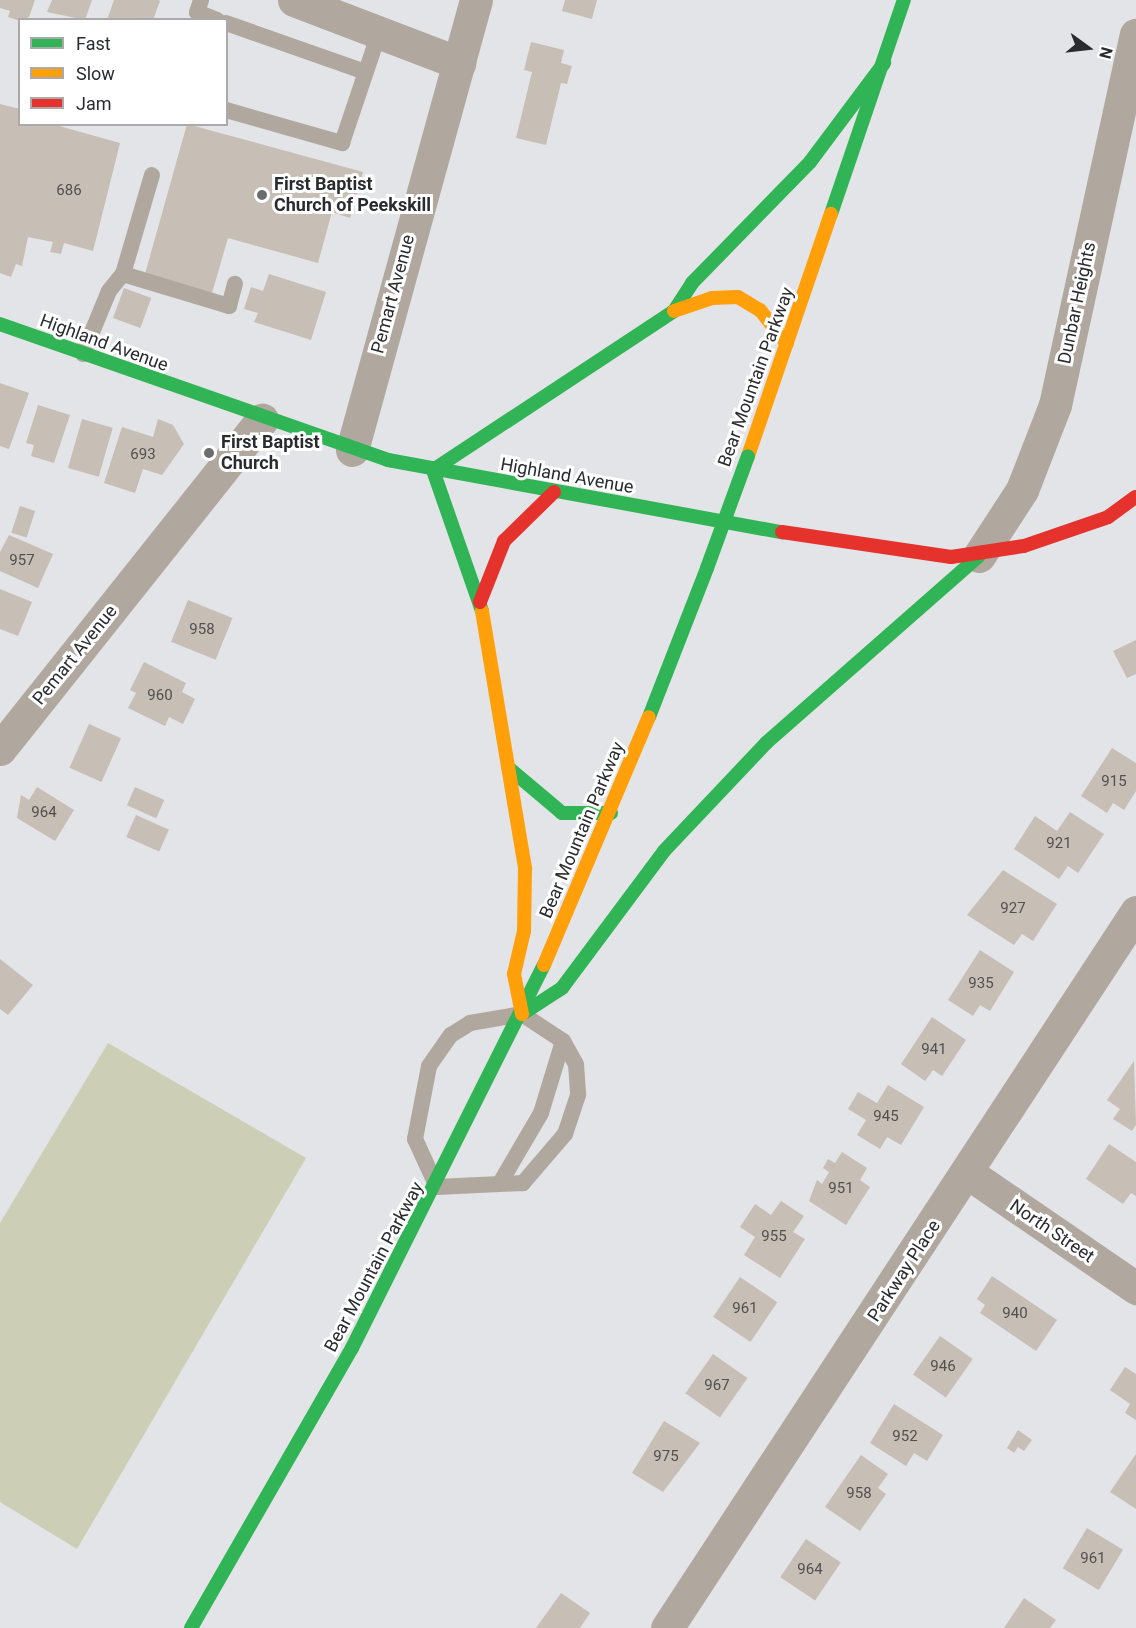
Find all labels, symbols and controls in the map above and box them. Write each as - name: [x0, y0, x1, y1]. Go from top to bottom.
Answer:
- legend: [18, 18, 228, 126]
- north arrow: [1058, 18, 1118, 78]
- text: Fast: [76, 33, 111, 54]
- text: N: [1095, 45, 1117, 61]
- text: Slow: [76, 63, 115, 84]
- text: Jam: [76, 93, 112, 114]
- place label: First Baptist Church of Peekskill: [274, 174, 431, 216]
- house number: 686: [56, 182, 82, 200]
- marker: First Baptist Church of Peekskill: [255, 188, 269, 202]
- street label: Pemart Avenue: [367, 232, 419, 356]
- street label: Dunbar Heights: [1054, 240, 1100, 366]
- street label: Bear Mountain Parkway: [713, 284, 799, 470]
- street label: Highland Avenue: [37, 310, 171, 376]
- place label: First Baptist Church: [221, 432, 319, 474]
- house number: 693: [130, 446, 156, 464]
- marker: First Baptist Church: [202, 446, 216, 460]
- street label: Highland Avenue: [499, 454, 635, 498]
- house number: 957: [9, 552, 35, 570]
- street label: Pemart Avenue: [28, 601, 122, 709]
- house number: 958: [189, 621, 215, 639]
- house number: 960: [147, 687, 173, 705]
- street label: Bear Mountain Parkway: [535, 739, 629, 921]
- house number: 915: [1101, 773, 1127, 791]
- house number: 964: [31, 804, 57, 822]
- house number: 921: [1046, 835, 1072, 853]
- house number: 927: [1000, 900, 1026, 918]
- house number: 935: [968, 975, 994, 993]
- house number: 941: [921, 1041, 947, 1059]
- house number: 945: [873, 1108, 899, 1126]
- street label: Bear Mountain Parkway: [320, 1178, 428, 1356]
- house number: 951: [828, 1180, 854, 1198]
- street label: North Street: [1006, 1195, 1098, 1267]
- street label: Parkway Place: [863, 1216, 945, 1326]
- house number: 955: [761, 1228, 787, 1246]
- house number: 961: [732, 1300, 758, 1318]
- house number: 940: [1002, 1305, 1028, 1323]
- house number: 946: [930, 1358, 956, 1376]
- house number: 967: [704, 1377, 730, 1395]
- house number: 952: [892, 1428, 918, 1446]
- house number: 975: [653, 1448, 679, 1466]
- house number: 958: [846, 1485, 872, 1503]
- house number: 961: [1080, 1550, 1106, 1568]
- house number: 964: [797, 1561, 823, 1579]

